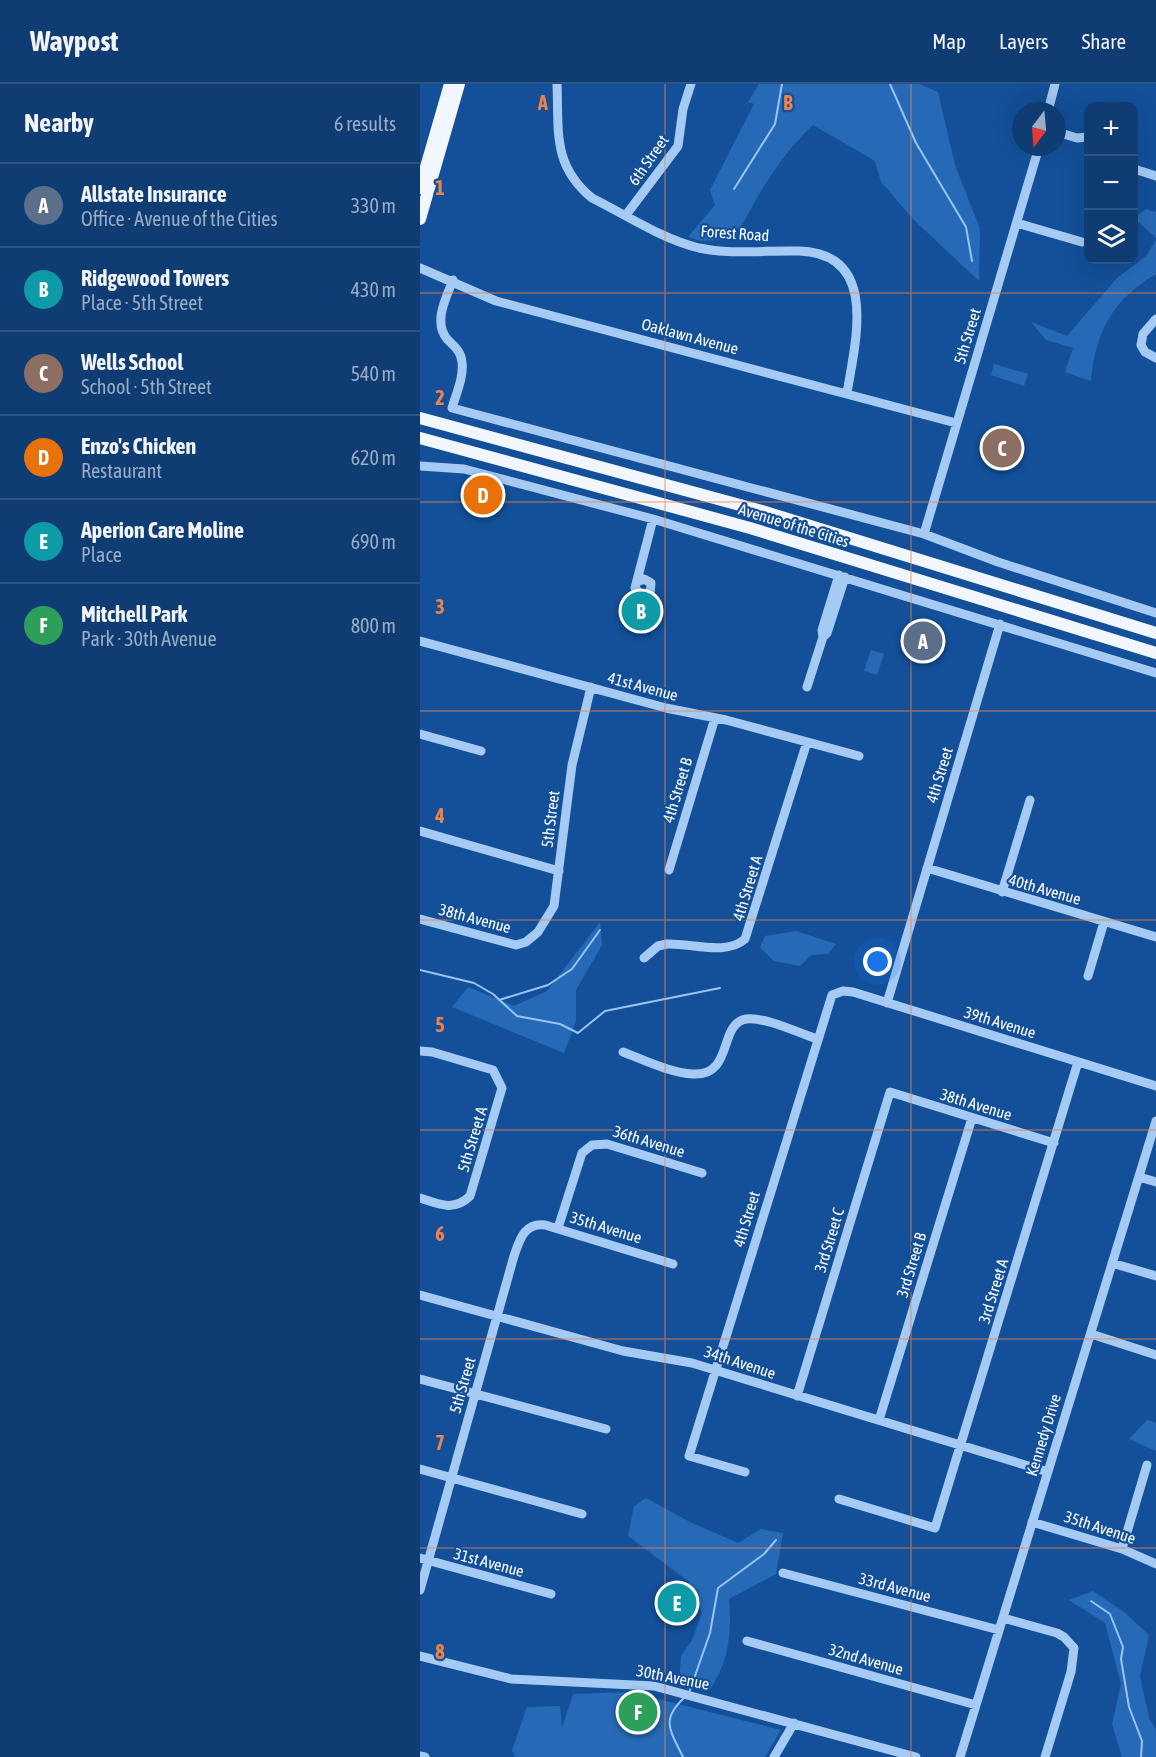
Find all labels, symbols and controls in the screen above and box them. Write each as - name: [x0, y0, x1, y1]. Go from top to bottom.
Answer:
- text: Waypost: [30, 25, 118, 57]
- text: Map: [932, 29, 966, 53]
- text: Layers: [999, 29, 1049, 53]
- text: Share: [1082, 29, 1126, 53]
- text: A: [537, 91, 548, 114]
- text: B: [783, 91, 793, 114]
- north arrow: [1012, 102, 1066, 156]
- map controls: [1084, 102, 1138, 264]
- button: +: [1084, 102, 1138, 156]
- text: Nearby: [24, 108, 94, 138]
- text: 6 results: [334, 112, 396, 135]
- street label: 6th Street: [624, 131, 672, 189]
- button: −: [1084, 156, 1138, 210]
- text: 1: [435, 176, 445, 199]
- text: Allstate Insurance: [81, 181, 227, 207]
- text: A: [39, 194, 48, 217]
- text: 330 m: [351, 194, 396, 217]
- text: Office · Avenue of the Cities: [81, 207, 278, 230]
- button: layers: [1084, 210, 1138, 264]
- street label: Forest Road: [700, 222, 770, 244]
- text: Ridgewood Towers: [81, 265, 229, 291]
- text: B: [39, 278, 48, 301]
- text: 430 m: [351, 278, 396, 301]
- text: Place · 5th Street: [81, 291, 203, 314]
- street label: 5th Street: [950, 306, 984, 366]
- street label: Oaklawn Avenue: [640, 314, 740, 358]
- text: Wells School: [81, 349, 183, 375]
- text: C: [39, 362, 48, 385]
- text: 540 m: [351, 362, 396, 385]
- text: School · 5th Street: [81, 375, 212, 398]
- text: 2: [435, 386, 445, 409]
- pin: C: [982, 426, 1022, 470]
- text: Enzo's Chicken: [81, 433, 196, 459]
- text: D: [38, 446, 49, 469]
- text: 620 m: [351, 446, 396, 469]
- text: Restaurant: [81, 459, 162, 482]
- pin: D: [464, 472, 502, 518]
- street label: Avenue of the Cities: [737, 500, 852, 550]
- text: Aperion Care Moline: [81, 517, 244, 543]
- text: E: [39, 530, 48, 553]
- text: 690 m: [351, 530, 396, 553]
- text: Place: [81, 543, 122, 566]
- pin: B: [622, 588, 660, 634]
- text: 3: [435, 595, 445, 618]
- text: Mitchell Park: [81, 601, 187, 627]
- text: F: [39, 614, 48, 637]
- text: 800 m: [351, 614, 396, 637]
- pin: A: [904, 618, 942, 664]
- text: Park · 30th Avenue: [81, 627, 217, 650]
- street label: 41st Avenue: [606, 668, 680, 704]
- street label: 4th Street: [922, 745, 956, 805]
- street label: 4th Street B: [659, 755, 696, 825]
- street label: 5th Street: [538, 789, 562, 848]
- text: 4: [434, 804, 445, 827]
- street label: 4th Street A: [729, 853, 765, 923]
- street label: 40th Avenue: [1007, 870, 1083, 908]
- street label: 38th Avenue: [437, 900, 513, 936]
- your location: [863, 947, 892, 976]
- street label: 39th Avenue: [962, 1003, 1038, 1041]
- text: 5: [435, 1013, 445, 1036]
- street label: 38th Avenue: [938, 1085, 1014, 1123]
- street label: 5th Street A: [454, 1104, 490, 1174]
- street label: 36th Avenue: [611, 1122, 687, 1160]
- street label: 4th Street: [729, 1189, 763, 1249]
- street label: 3rd Street C: [811, 1206, 847, 1274]
- street label: 35th Avenue: [568, 1208, 644, 1246]
- text: 6: [435, 1222, 445, 1245]
- street label: 3rd Street B: [893, 1230, 930, 1300]
- street label: 3rd Street A: [975, 1256, 1011, 1326]
- street label: 34th Avenue: [702, 1342, 778, 1382]
- street label: 5th Street: [445, 1355, 479, 1415]
- street label: Kennedy Drive: [1022, 1392, 1065, 1479]
- text: 7: [435, 1431, 445, 1454]
- street label: 35th Avenue: [1062, 1507, 1138, 1547]
- street label: 31st Avenue: [452, 1544, 526, 1580]
- street label: 33rd Avenue: [857, 1569, 933, 1605]
- pin: E: [658, 1580, 696, 1625]
- text: 8: [435, 1640, 445, 1663]
- street label: 32nd Avenue: [827, 1640, 905, 1678]
- street label: 30th Avenue: [635, 1661, 711, 1693]
- pin: F: [618, 1690, 658, 1734]

